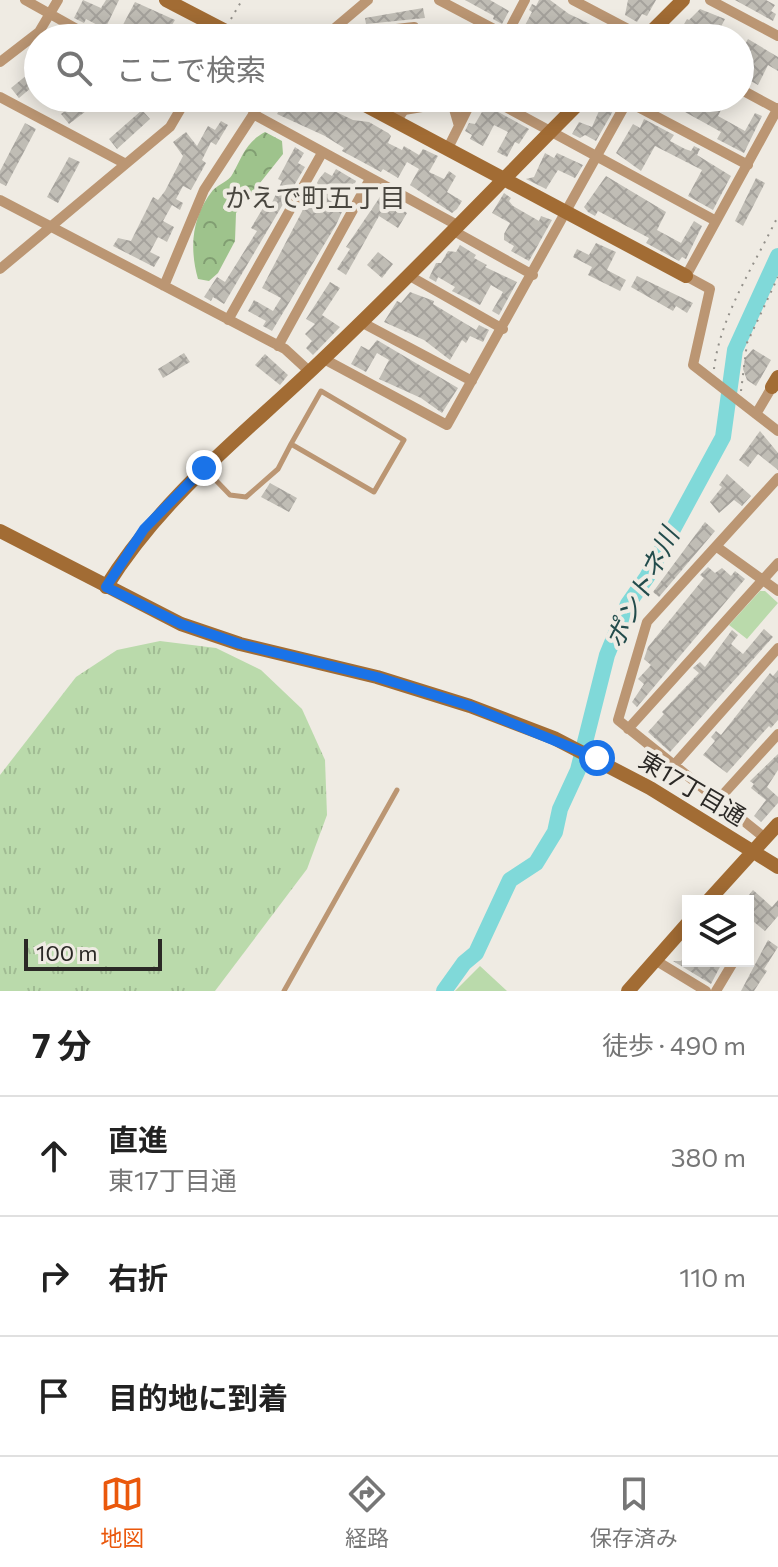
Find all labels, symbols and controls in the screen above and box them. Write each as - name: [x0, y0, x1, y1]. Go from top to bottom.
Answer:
- search box: [24, 24, 754, 112]
- icon: search: [52, 46, 96, 90]
- text: ここで検索: [116, 50, 266, 87]
- district label: かえで町五丁目: [224, 181, 406, 212]
- route end: [186, 450, 222, 486]
- water label: ポントネ川: [597, 520, 685, 652]
- route start: [579, 740, 615, 776]
- street label: 東17丁目通: [634, 745, 751, 831]
- map controls: [682, 895, 754, 967]
- button: layers: [682, 895, 754, 967]
- scale bar: [24, 935, 162, 971]
- text: 100 m: [36, 939, 98, 966]
- text: 7 分: [32, 1023, 91, 1065]
- text: 徒歩 · 490 m: [602, 1029, 746, 1060]
- text: 直進: [108, 1120, 168, 1157]
- icon: ahead: [32, 1134, 76, 1178]
- text: 380 m: [671, 1141, 746, 1172]
- text: 東17丁目通: [108, 1164, 237, 1195]
- icon: right: [32, 1254, 76, 1298]
- text: 右折: [108, 1258, 168, 1295]
- text: 110 m: [679, 1261, 746, 1292]
- icon: arrive: [32, 1374, 76, 1418]
- text: 目的地に到着: [108, 1378, 288, 1415]
- tab: 地図: [100, 1472, 144, 1552]
- tab: 経路: [345, 1472, 389, 1552]
- tab: 保存済み: [590, 1472, 678, 1552]

